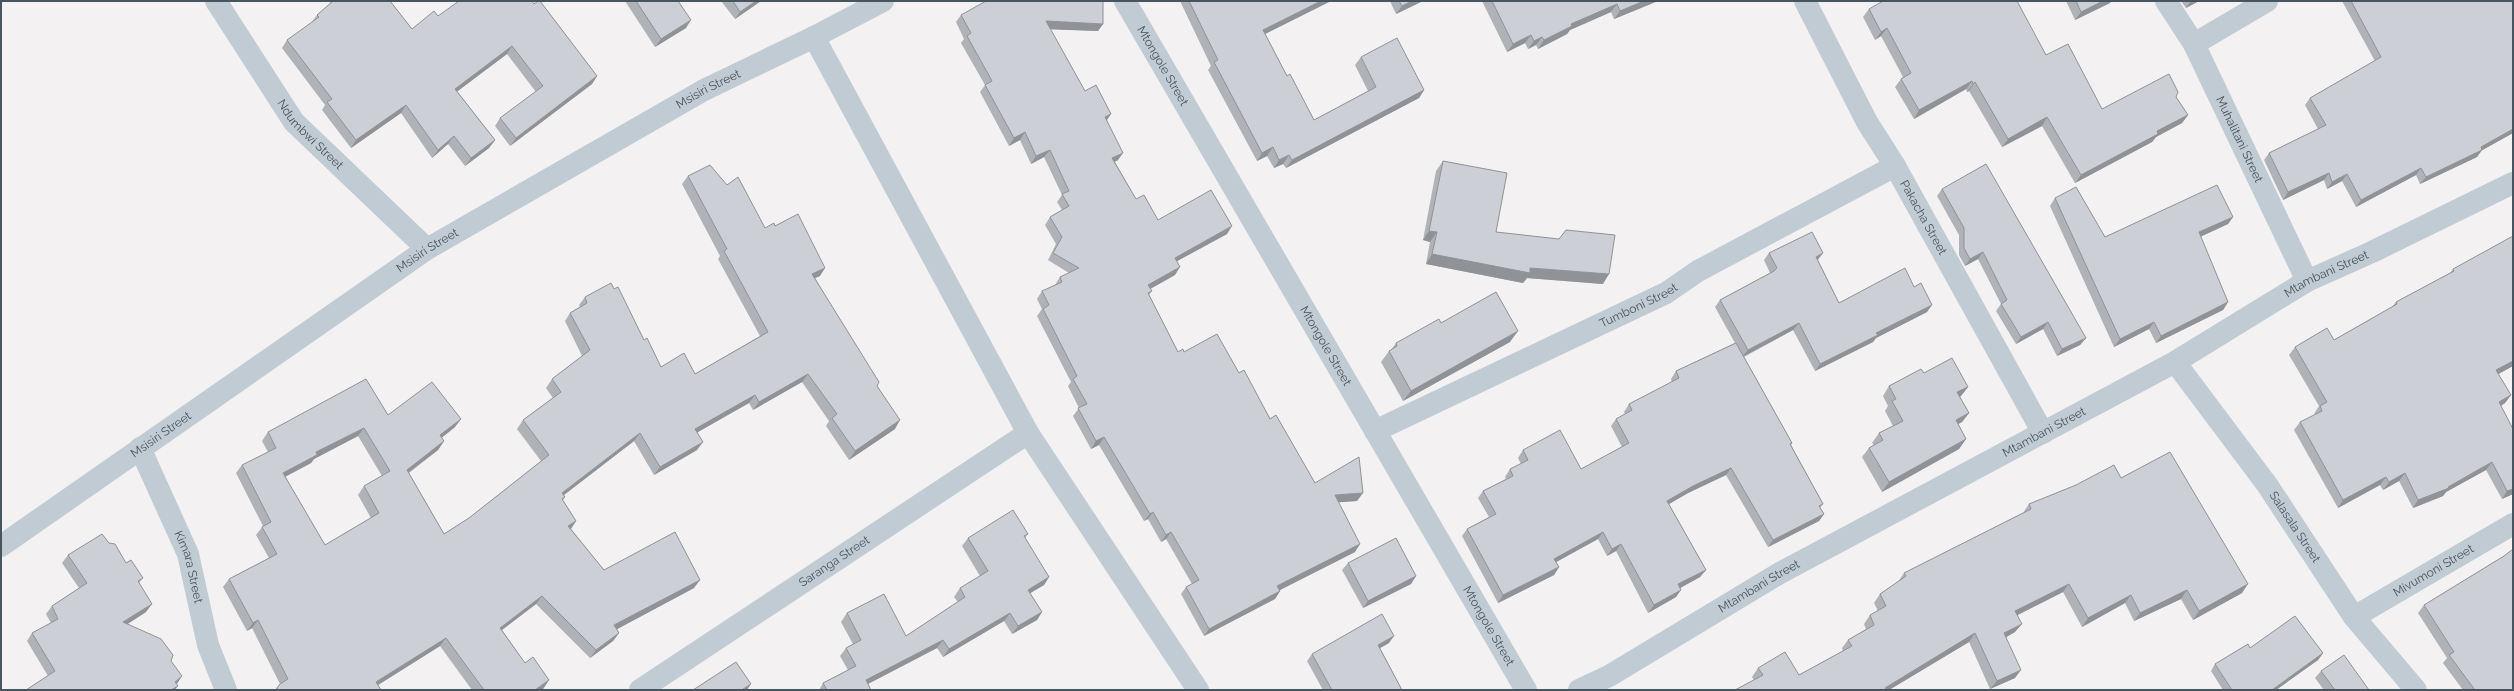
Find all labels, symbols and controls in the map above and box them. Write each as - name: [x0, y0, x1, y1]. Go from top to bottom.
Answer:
- street label: Mtongole Street: [1134, 23, 1191, 108]
- street label: Msisiri Street: [674, 67, 743, 111]
- street label: Muhalitani Street: [2213, 94, 2266, 185]
- street label: Ndumbwi Street: [274, 97, 346, 172]
- street label: Pakacha Street: [1897, 178, 1950, 257]
- street label: Msisiri Street: [394, 226, 461, 275]
- street label: Mtambani Street: [2282, 247, 2371, 300]
- street label: Tumboni Street: [1597, 280, 1680, 330]
- street label: Mtongole Street: [1297, 304, 1354, 388]
- street label: Mtambani Street: [2000, 404, 2088, 460]
- street label: Msisiri Street: [128, 409, 194, 460]
- street label: Salasala Street: [2266, 489, 2323, 565]
- street label: Kimara Street: [171, 528, 206, 604]
- street label: Saranga Street: [796, 533, 872, 590]
- street label: Mivumoni Street: [2391, 542, 2476, 600]
- street label: Mtambani Street: [1716, 557, 1802, 616]
- street label: Mtongole Street: [1460, 584, 1517, 668]

